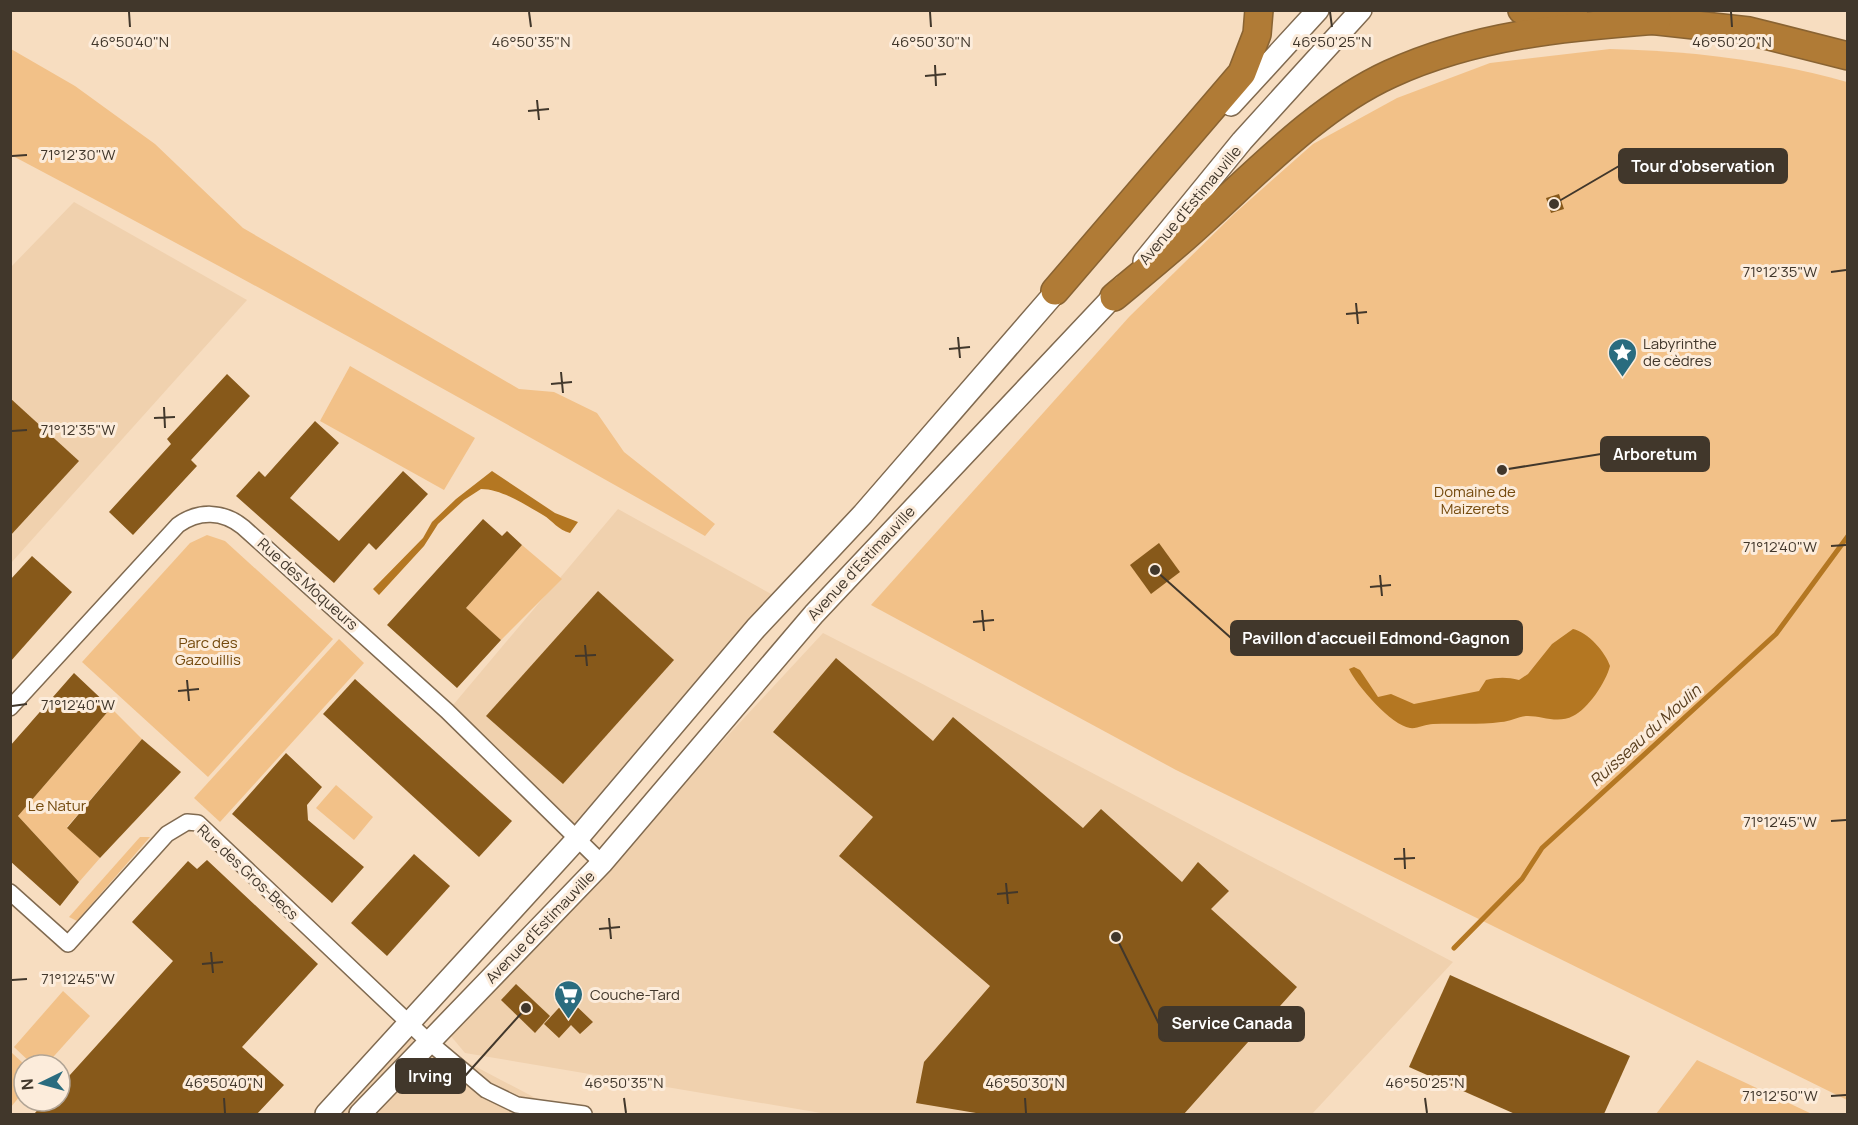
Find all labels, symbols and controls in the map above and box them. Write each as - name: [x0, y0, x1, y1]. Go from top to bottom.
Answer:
- text: 46°50'40"N: [91, 31, 169, 52]
- text: 46°50'35"N: [491, 31, 571, 52]
- text: 46°50'30"N: [891, 31, 971, 52]
- text: 46°50'25"N: [1292, 31, 1372, 52]
- text: 46°50'20"N: [1692, 31, 1772, 52]
- street label: Avenue d'Estimauville: [1134, 141, 1246, 269]
- text: 71°12'30"W: [40, 144, 116, 165]
- callout: Tour d'observation: [1619, 149, 1787, 183]
- text: Tour d'observation: [1631, 155, 1775, 177]
- text: 71°12'35"W: [1743, 261, 1817, 282]
- place label: Labyrinthe de cèdres: [1643, 333, 1717, 371]
- place icon: Labyrinthe de cèdres: [1606, 336, 1638, 378]
- text: 71°12'35"W: [41, 419, 115, 440]
- callout: Arboretum: [1601, 437, 1709, 471]
- text: Arboretum: [1613, 443, 1697, 465]
- park label: Domaine de Maizerets: [1434, 481, 1516, 519]
- street label: Avenue d'Estimauville: [802, 501, 920, 625]
- street label: Rue des Moqueurs: [253, 533, 363, 635]
- text: 71°12'40"W: [1743, 536, 1817, 557]
- callout: Pavillon d'accueil Edmond-Gagnon: [1231, 621, 1522, 655]
- text: Pavillon d'accueil Edmond-Gagnon: [1242, 627, 1510, 649]
- park label: Parc des Gazouillis: [175, 632, 241, 670]
- water label: Ruisseau du Moulin: [1585, 679, 1706, 791]
- text: 71°12'40"W: [41, 694, 115, 715]
- park label: Le Natur: [28, 795, 87, 816]
- text: 71°12'45"W: [1743, 811, 1817, 832]
- street label: Rue des Gros-Becs: [193, 819, 303, 925]
- street label: Avenue d'Estimauville: [481, 866, 600, 988]
- text: 71°12'45"W: [41, 968, 115, 989]
- supermarket icon: Couche-Tard: [553, 978, 585, 1020]
- place label: Couche-Tard: [590, 984, 680, 1005]
- callout: Service Canada: [1159, 1007, 1304, 1041]
- text: Service Canada: [1171, 1012, 1293, 1034]
- north arrow: [12, 1053, 72, 1113]
- callout: Irving: [396, 1059, 465, 1093]
- text: Irving: [408, 1065, 452, 1087]
- text: 46°50'40"N: [185, 1072, 263, 1093]
- text: 46°50'35"N: [584, 1072, 664, 1093]
- text: 46°50'30"N: [985, 1072, 1065, 1093]
- text: 46°50'25"N: [1385, 1072, 1465, 1093]
- text: N: [16, 1078, 39, 1091]
- text: 71°12'50"W: [1742, 1085, 1818, 1106]

